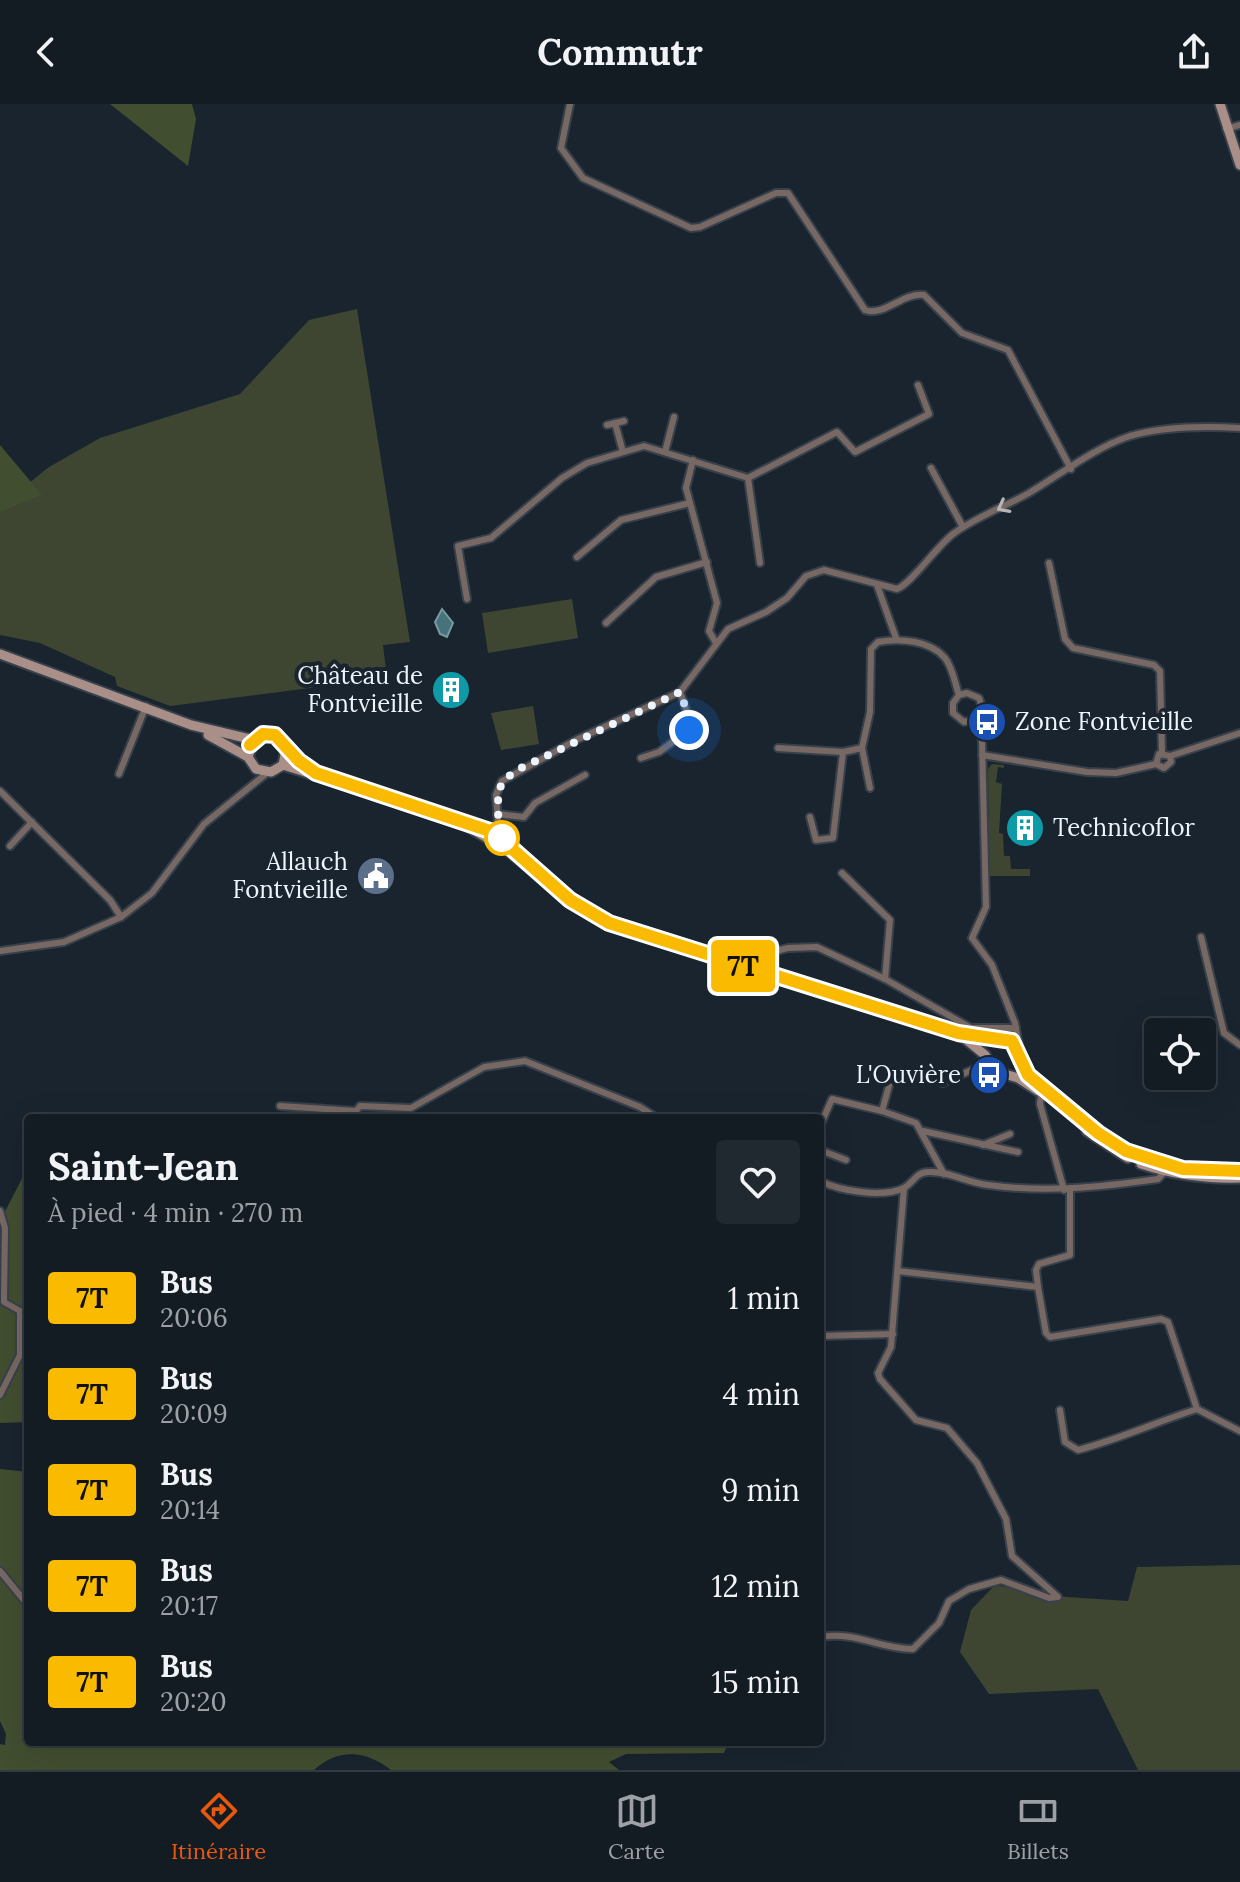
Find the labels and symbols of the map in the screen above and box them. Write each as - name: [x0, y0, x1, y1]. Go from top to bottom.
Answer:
- one-way arrow: [997, 497, 1011, 512]
- place label: Château de Fontvieille: [297, 660, 423, 719]
- building icon: Château de Fontvieille: [430, 669, 472, 711]
- bus stop icon: Zone Fontvieille: [966, 701, 1008, 743]
- place label: Zone Fontvieille: [1015, 706, 1193, 737]
- your location: [669, 710, 709, 750]
- building icon: Technicoflor: [1004, 807, 1046, 849]
- place label: Technicoflor: [1053, 812, 1195, 843]
- unlabelled marker: [485, 821, 519, 855]
- place label: Allauch Fontvieille: [232, 846, 348, 905]
- public building icon: Allauch Fontvieille: [355, 855, 397, 897]
- line badge: 7T: [707, 940, 779, 992]
- bus stop icon: L'Ouvière: [968, 1054, 1010, 1096]
- place label: L'Ouvière: [856, 1059, 961, 1090]

